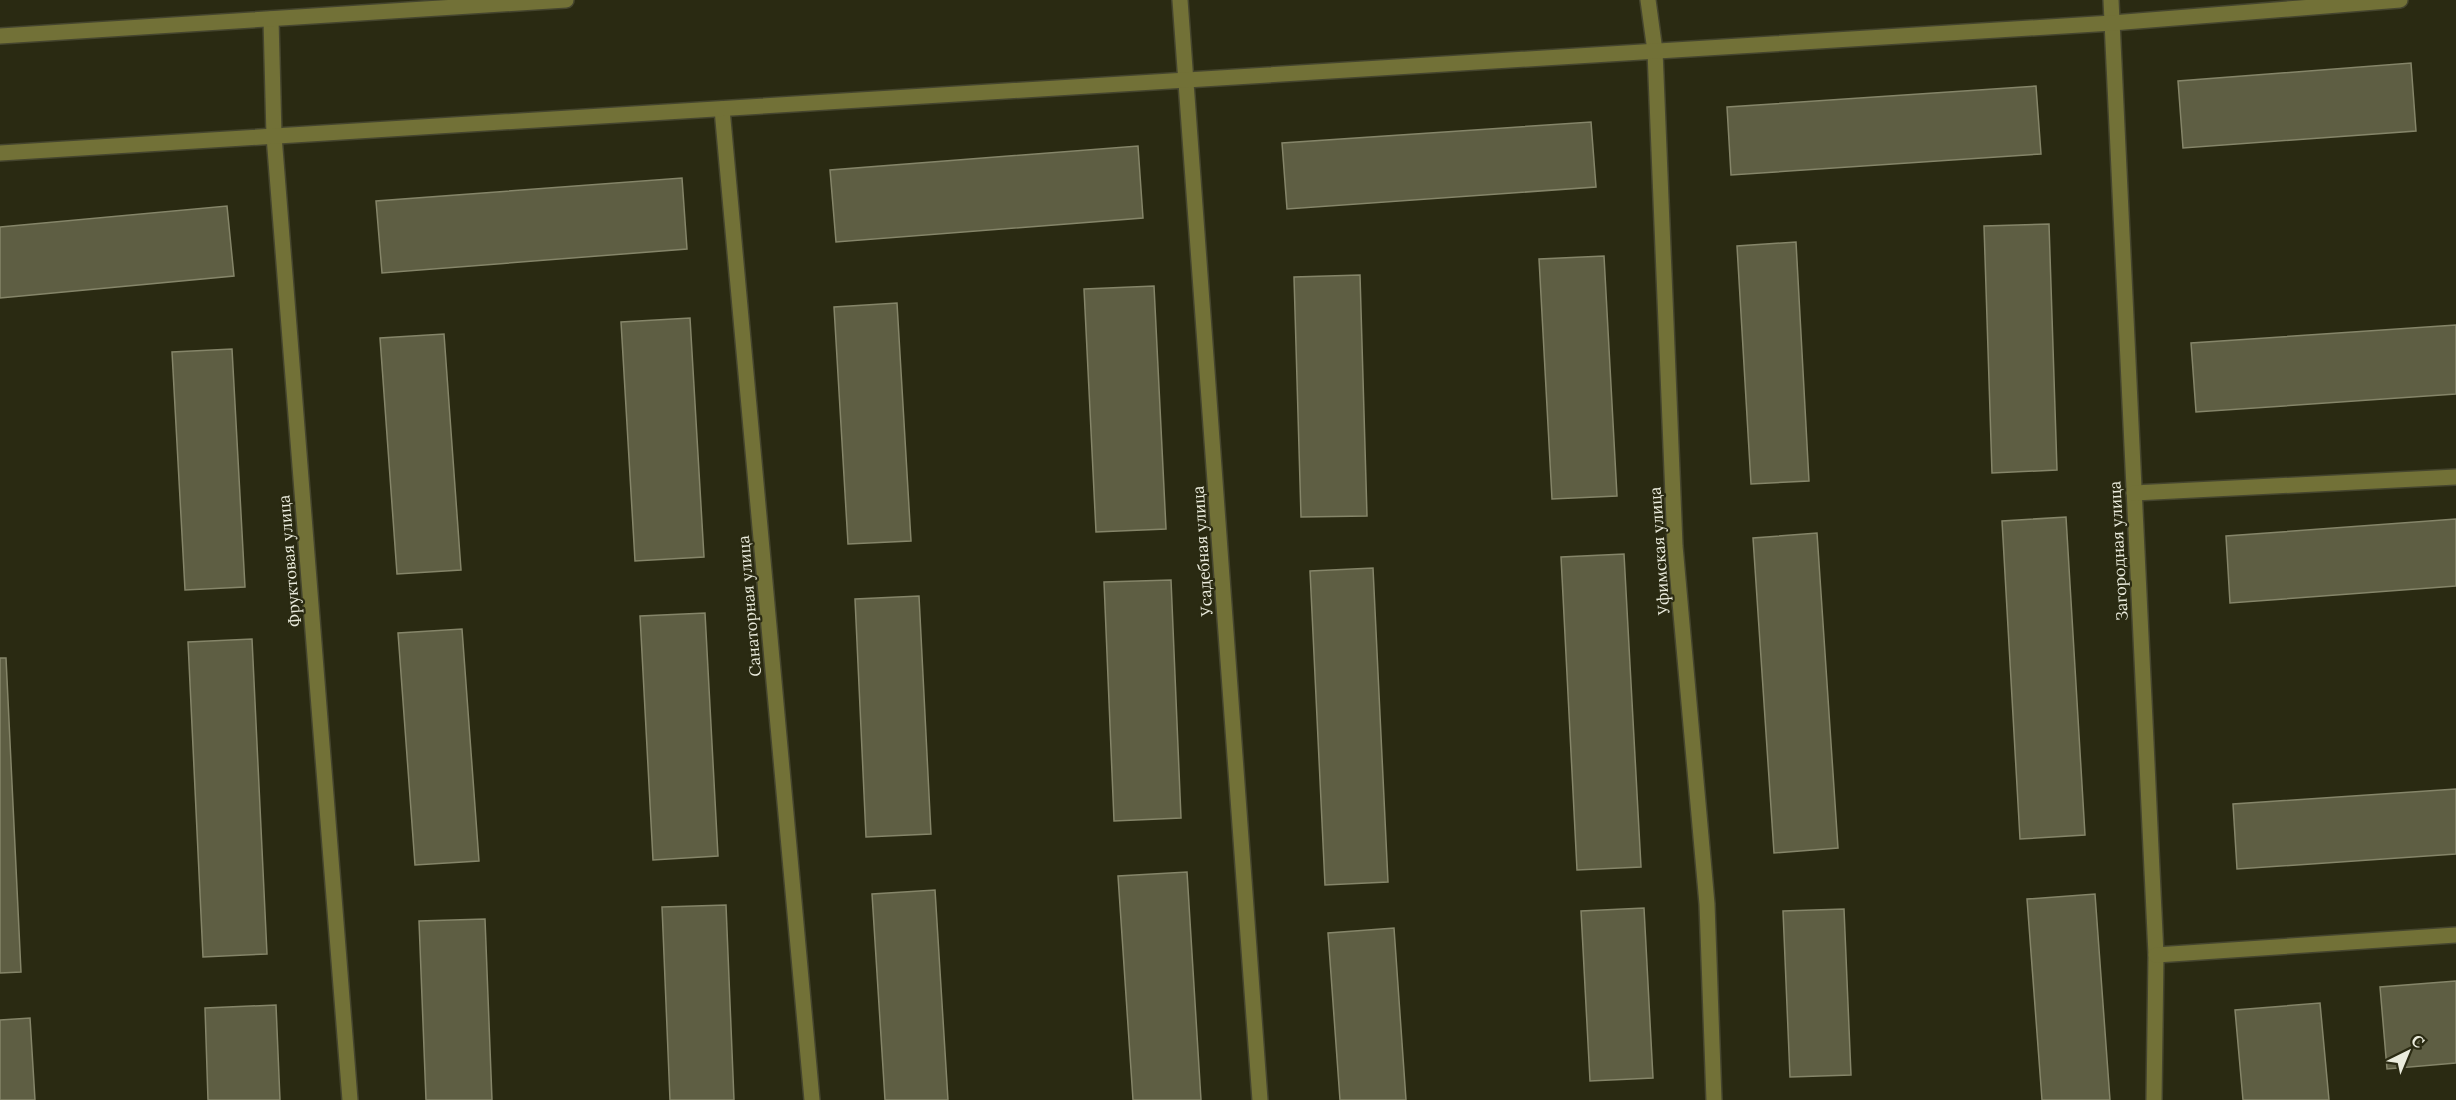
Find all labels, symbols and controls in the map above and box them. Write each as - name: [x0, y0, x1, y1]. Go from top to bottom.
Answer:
- street label: Загородная улица: [2104, 481, 2132, 621]
- street label: Усадебная улица: [1187, 485, 1217, 618]
- street label: Уфимская улица: [1645, 486, 1674, 617]
- street label: Фруктовая улица: [273, 494, 305, 628]
- street label: Санаторная улица: [733, 535, 765, 677]
- north arrow: [2378, 1022, 2438, 1082]
- text: С: [2407, 1030, 2429, 1052]

